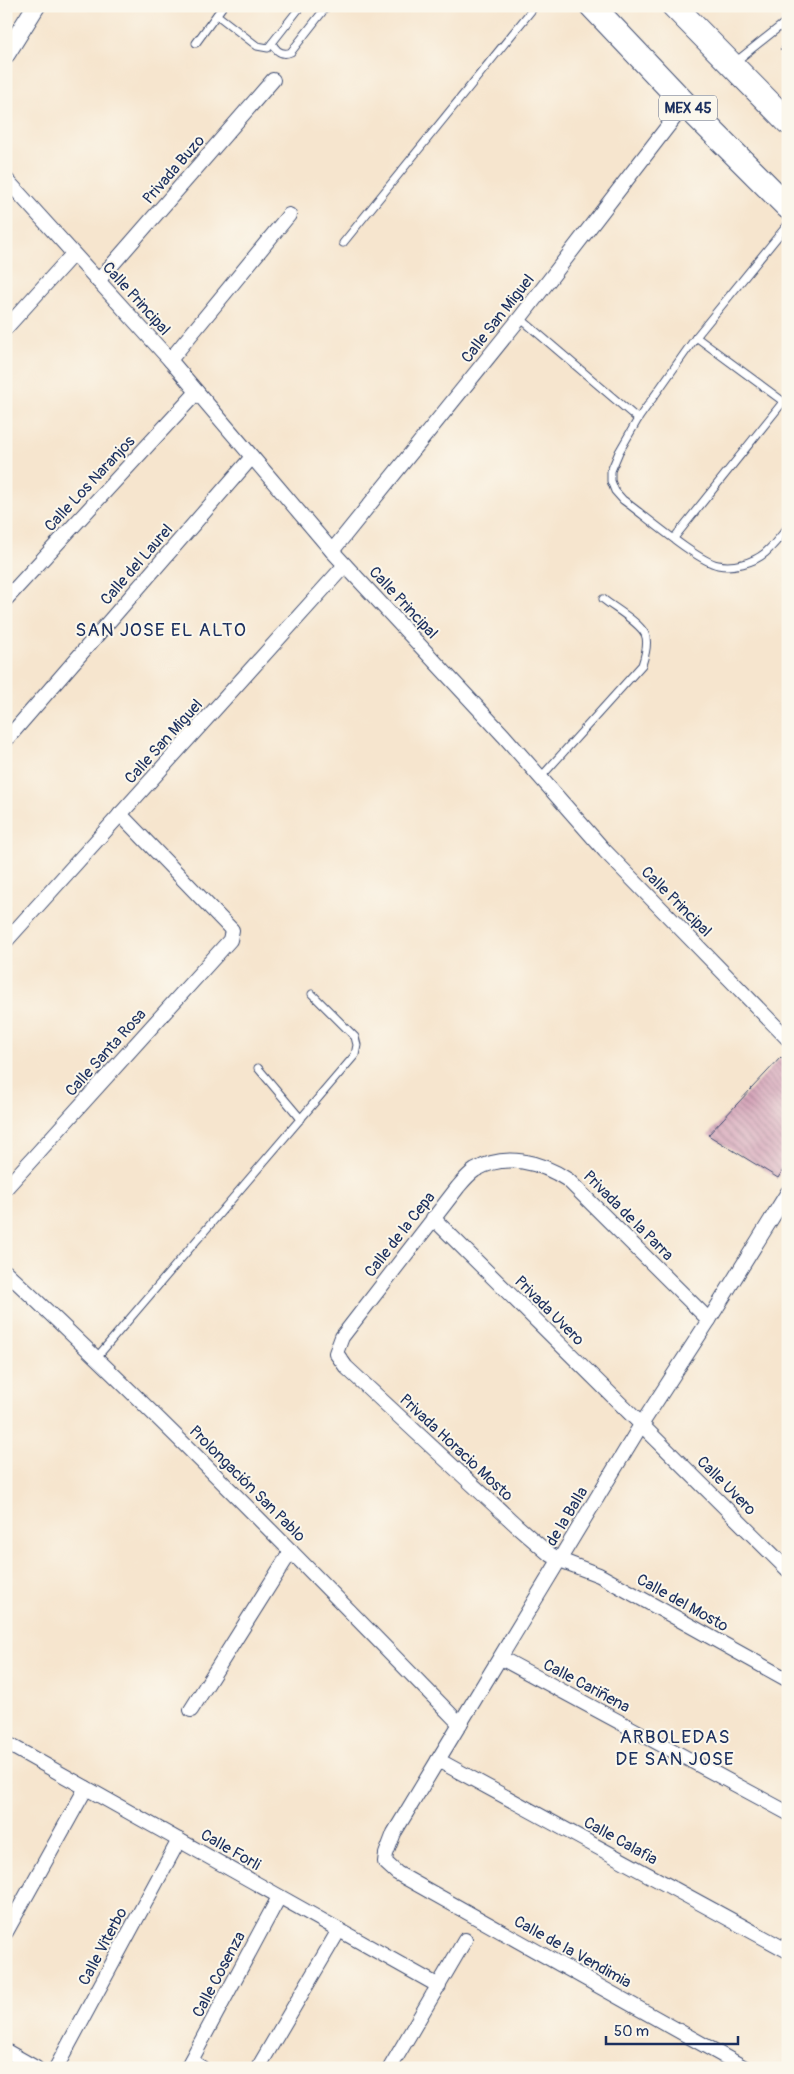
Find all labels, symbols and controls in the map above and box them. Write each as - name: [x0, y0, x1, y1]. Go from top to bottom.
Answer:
- road number: MEX 45: [659, 96, 717, 120]
- street label: Privada Buzo: [138, 131, 209, 208]
- street label: Calle Principal: [98, 258, 174, 340]
- street label: Calle San Miguel: [457, 270, 539, 367]
- street label: Calle Los Naranjos: [40, 432, 139, 536]
- street label: Calle del Laurel: [96, 520, 177, 609]
- street label: Calle Principal: [365, 562, 442, 643]
- district label: SAN JOSE EL ALTO: [75, 618, 247, 642]
- street label: Calle San Miguel: [120, 695, 207, 788]
- street label: Calle Principal: [637, 862, 716, 941]
- street label: Calle Santa Rosa: [61, 1005, 150, 1101]
- street label: Privada de la Parra: [579, 1166, 678, 1265]
- street label: Calle de la Cepa: [360, 1188, 439, 1281]
- street label: Privada Uvero: [510, 1272, 589, 1350]
- street label: Privada Horacio Mosto: [395, 1390, 518, 1506]
- street label: Prolongación San Pablo: [185, 1421, 310, 1546]
- street label: Calle Uvero: [692, 1452, 761, 1520]
- street label: de la Balla: [541, 1483, 592, 1550]
- street label: Calle del Mosto: [633, 1569, 732, 1636]
- street label: Calle Cariñena: [540, 1655, 633, 1717]
- district label: ARBOLEDAS DE SAN JOSE: [615, 1725, 735, 1771]
- street label: Calle Calafia: [580, 1812, 661, 1869]
- street label: Calle Forli: [197, 1825, 264, 1875]
- street label: Calle Viterbo: [74, 1904, 132, 1989]
- street label: Calle de la Vendimia: [510, 1911, 635, 1992]
- street label: Calle Cosenza: [188, 1928, 250, 2021]
- scale bar: [606, 2014, 739, 2046]
- text: 50 m: [614, 2022, 649, 2041]

